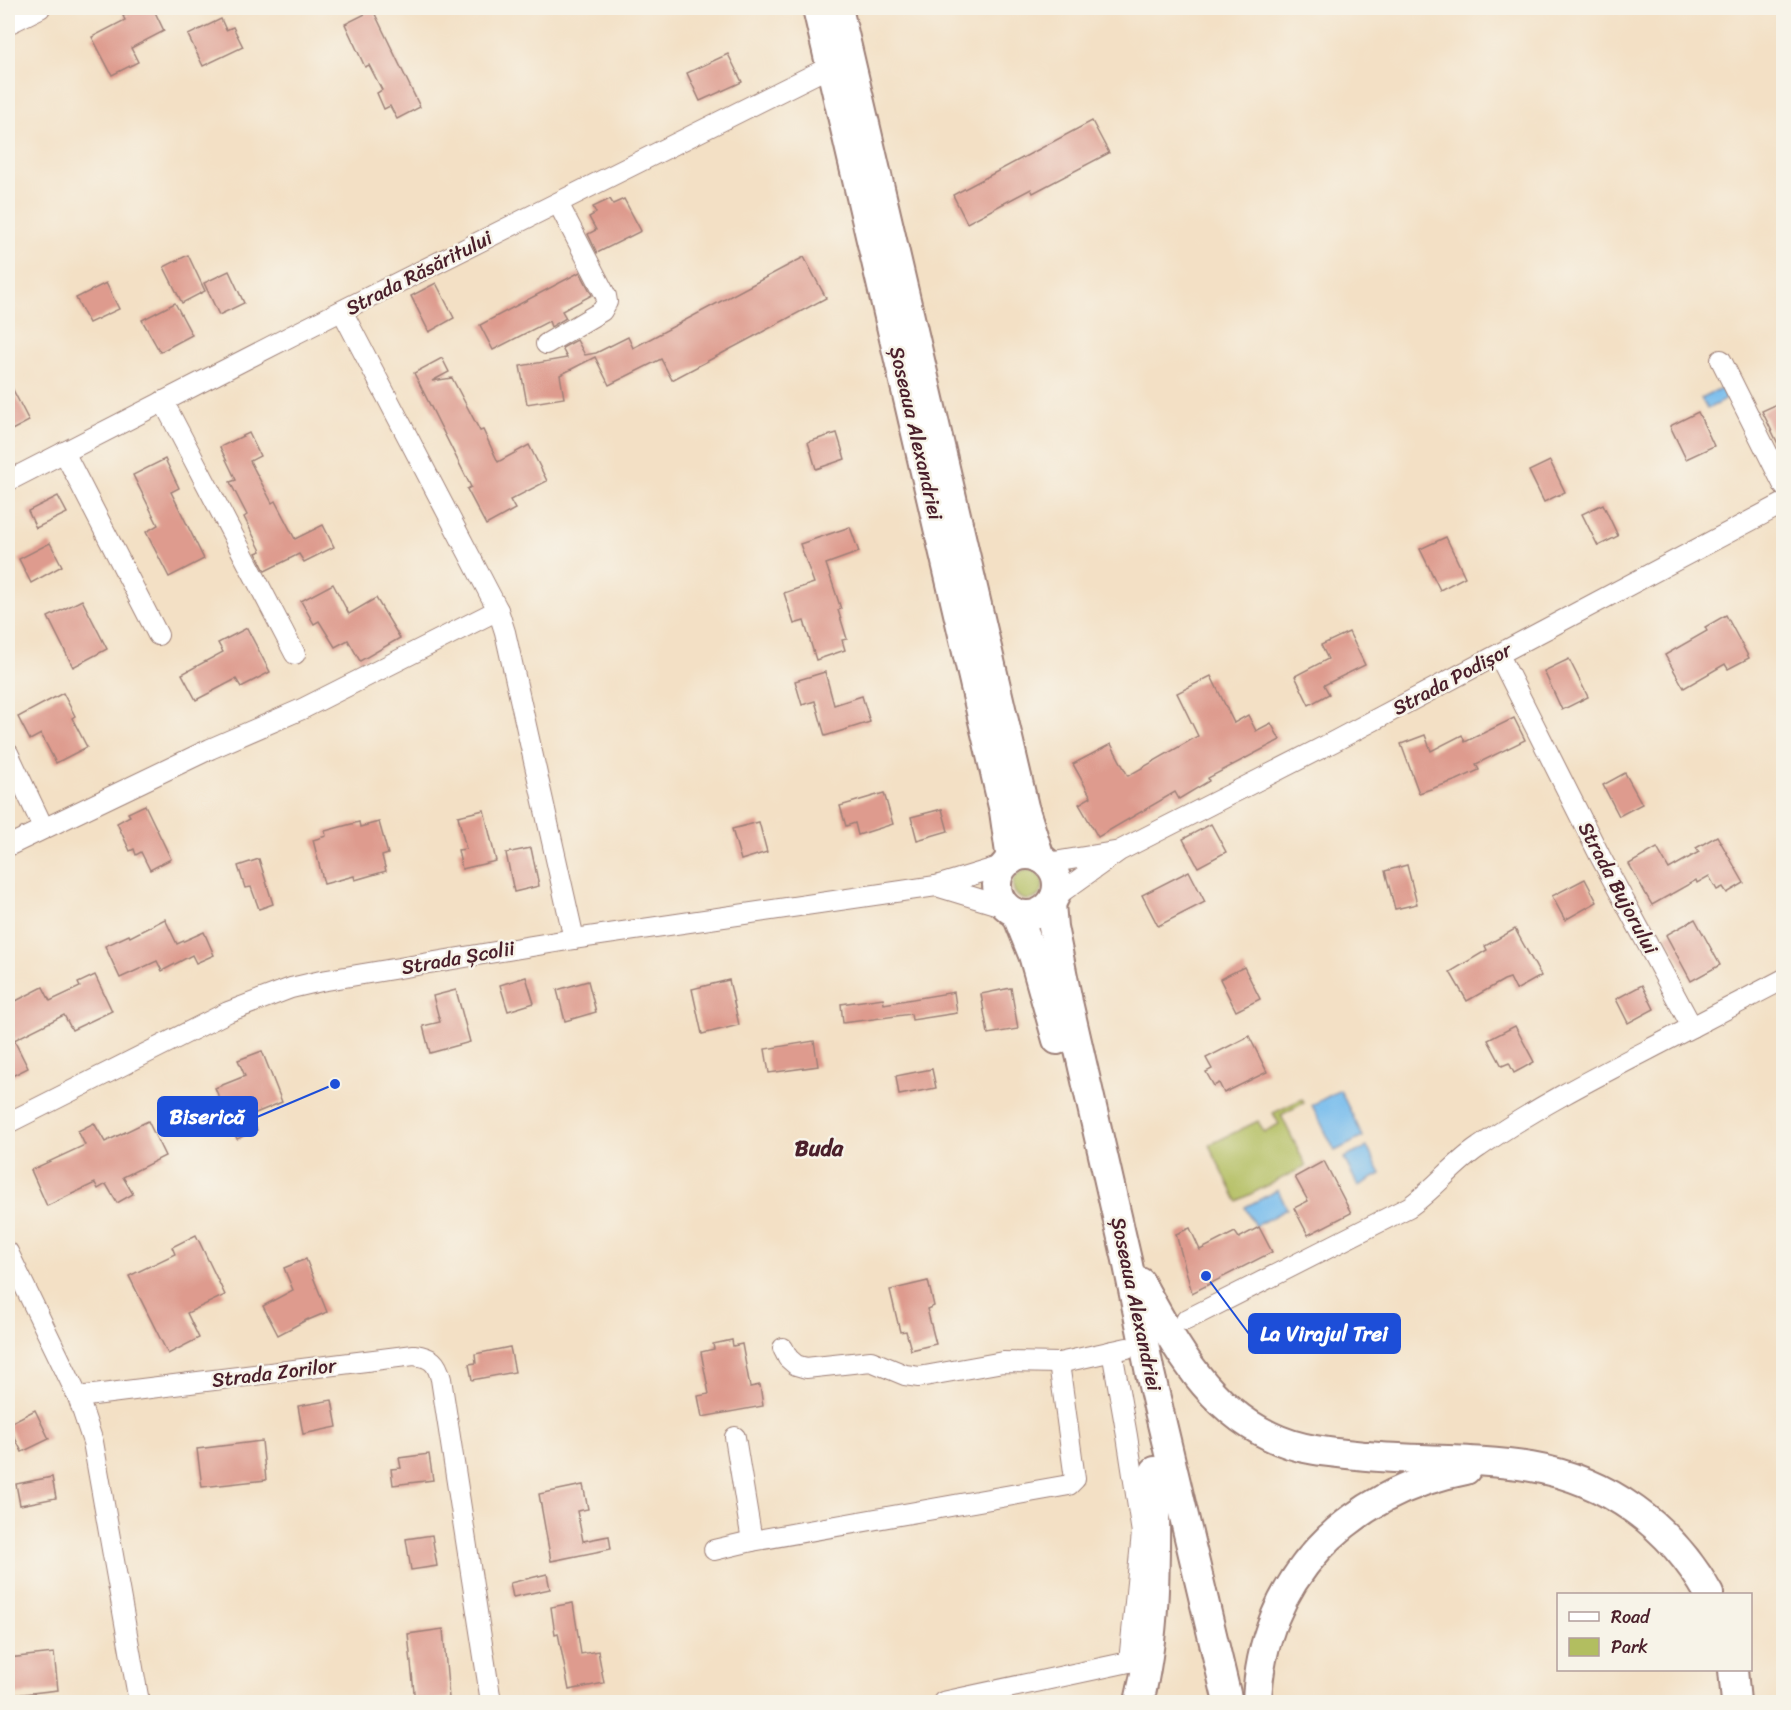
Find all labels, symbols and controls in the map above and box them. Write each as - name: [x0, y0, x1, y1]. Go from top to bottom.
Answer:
- street label: Strada Răsăritului: [339, 220, 500, 325]
- street label: Șoseaua Alexandriei: [879, 343, 953, 525]
- street label: Strada Podișor: [1386, 632, 1520, 725]
- street label: Strada Bujorului: [1568, 815, 1668, 962]
- street label: Strada Școlii: [399, 931, 519, 985]
- callout: Biserică: [158, 1097, 257, 1136]
- text: Biserică: [170, 1098, 246, 1136]
- district label: Buda: [795, 1129, 844, 1168]
- street label: Șoseaua Alexandriei: [1100, 1214, 1172, 1396]
- callout: La Virajul Trei: [1249, 1314, 1400, 1353]
- text: La Virajul Trei: [1260, 1315, 1389, 1353]
- street label: Strada Zorilor: [210, 1348, 339, 1398]
- legend: [1557, 1593, 1752, 1671]
- text: Road: [1611, 1601, 1651, 1633]
- text: Park: [1611, 1631, 1648, 1663]

